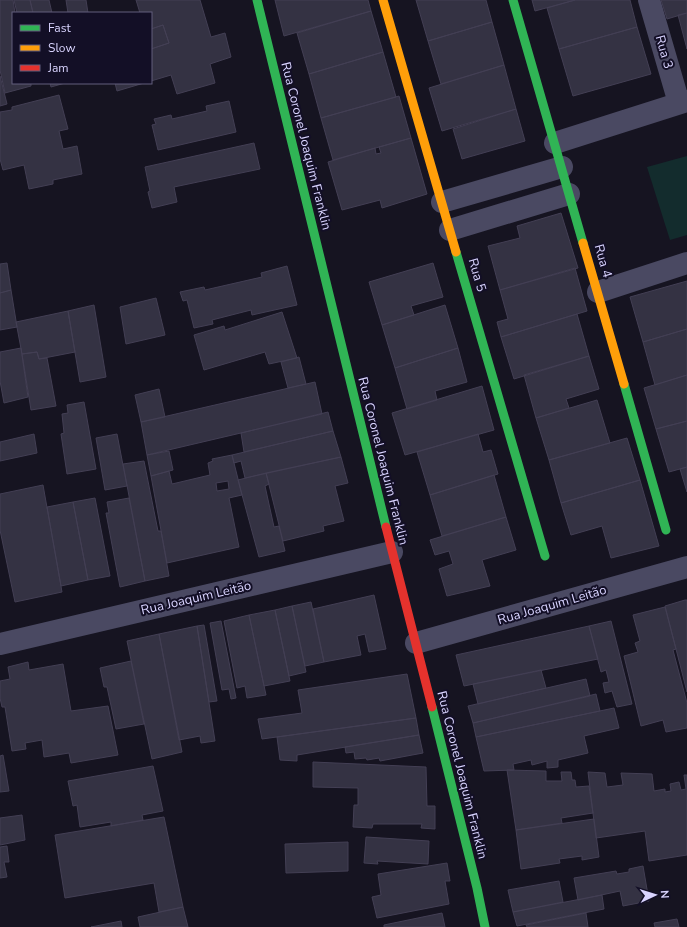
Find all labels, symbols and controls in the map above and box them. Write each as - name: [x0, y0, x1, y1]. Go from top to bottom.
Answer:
- legend: [12, 12, 152, 84]
- text: Fast: [48, 20, 71, 36]
- street label: Rua 3: [651, 33, 677, 71]
- text: Slow: [48, 40, 76, 56]
- text: Jam: [47, 60, 69, 76]
- street label: Rua Coronel Joaquim Franklin: [276, 60, 336, 232]
- street label: Rua 4: [590, 242, 616, 280]
- street label: Rua 5: [464, 256, 490, 294]
- street label: Rua Coronel Joaquim Franklin: [353, 375, 413, 547]
- street label: Rua Joaquim Leitão: [139, 577, 253, 619]
- street label: Rua Joaquim Leitão: [495, 581, 609, 629]
- street label: Rua Coronel Joaquim Franklin: [432, 689, 492, 861]
- north arrow: [635, 875, 675, 915]
- text: N: [657, 890, 672, 899]

